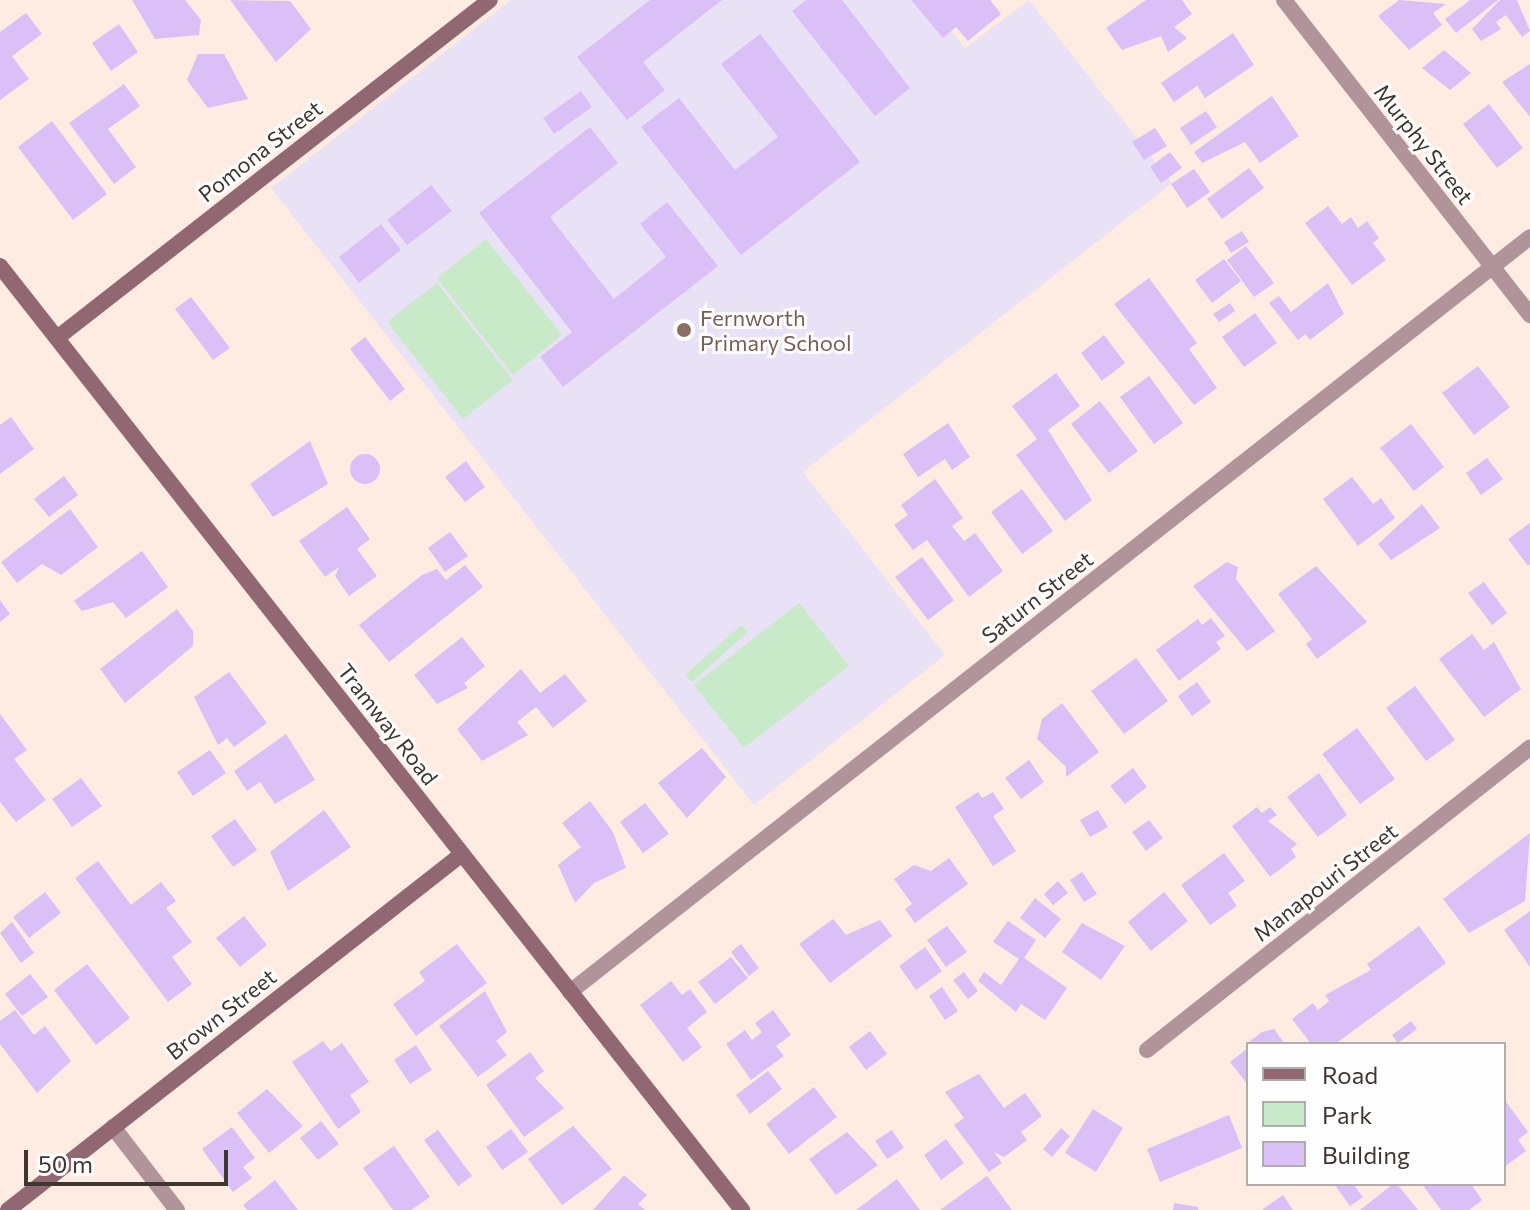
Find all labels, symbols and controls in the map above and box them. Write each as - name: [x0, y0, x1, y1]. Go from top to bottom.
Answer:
- street label: Murphy Street: [1369, 79, 1479, 209]
- street label: Pomona Street: [193, 95, 327, 207]
- place label: Fernworth Primary School: [700, 304, 852, 356]
- marker: Fernworth Primary School: [675, 321, 693, 339]
- street label: Saturn Street: [976, 546, 1098, 648]
- street label: Tramway Road: [332, 658, 444, 790]
- street label: Manapouri Street: [1248, 817, 1402, 947]
- street label: Brown Street: [161, 963, 281, 1065]
- legend: [1246, 1042, 1506, 1186]
- text: Road: [1322, 1060, 1378, 1089]
- text: Park: [1322, 1100, 1372, 1129]
- scale bar: [28, 1134, 232, 1184]
- text: Building: [1322, 1140, 1410, 1169]
- text: 50 m: [38, 1149, 93, 1178]

